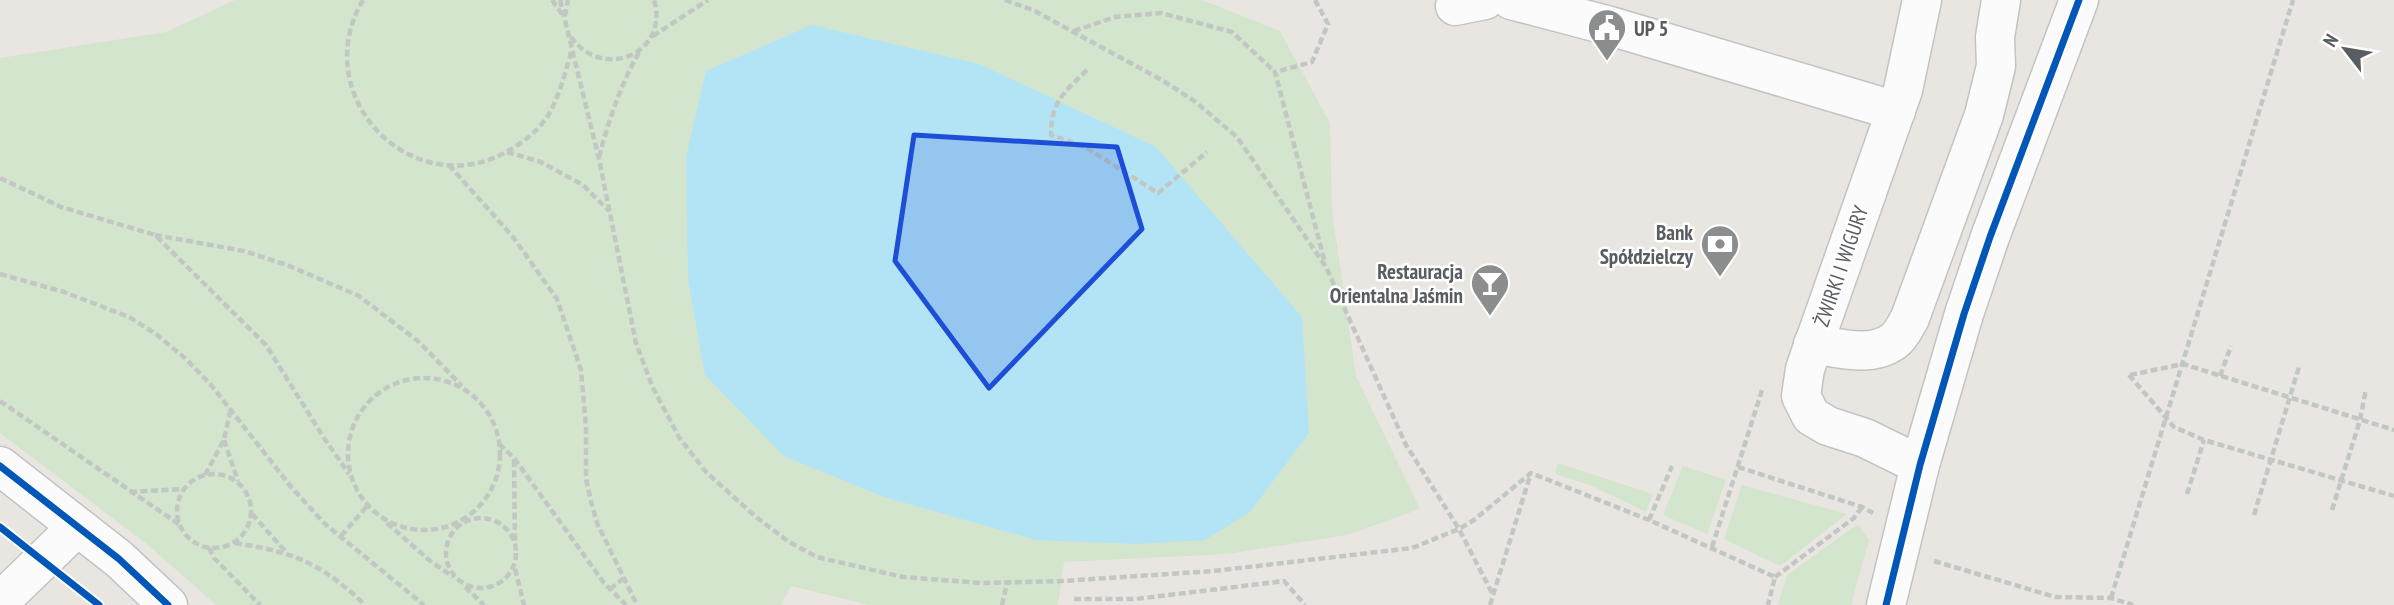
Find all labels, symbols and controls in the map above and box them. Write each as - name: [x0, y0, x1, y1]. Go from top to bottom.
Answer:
- public building icon: UP 5: [1586, 7, 1628, 62]
- north arrow: [2310, 14, 2380, 84]
- place label: UP 5: [1634, 15, 1668, 42]
- text: N: [2317, 30, 2343, 51]
- street label: ŻWIRKI I WIGURY: [1808, 202, 1874, 330]
- place label: Bank Spółdzielczy: [1600, 219, 1694, 270]
- bank icon: Bank Spółdzielczy: [1699, 223, 1741, 278]
- place label: Restauracja Orientalna Jaśmin: [1330, 258, 1463, 309]
- bar icon: Restauracja Orientalna Jaśmin: [1469, 262, 1511, 317]

